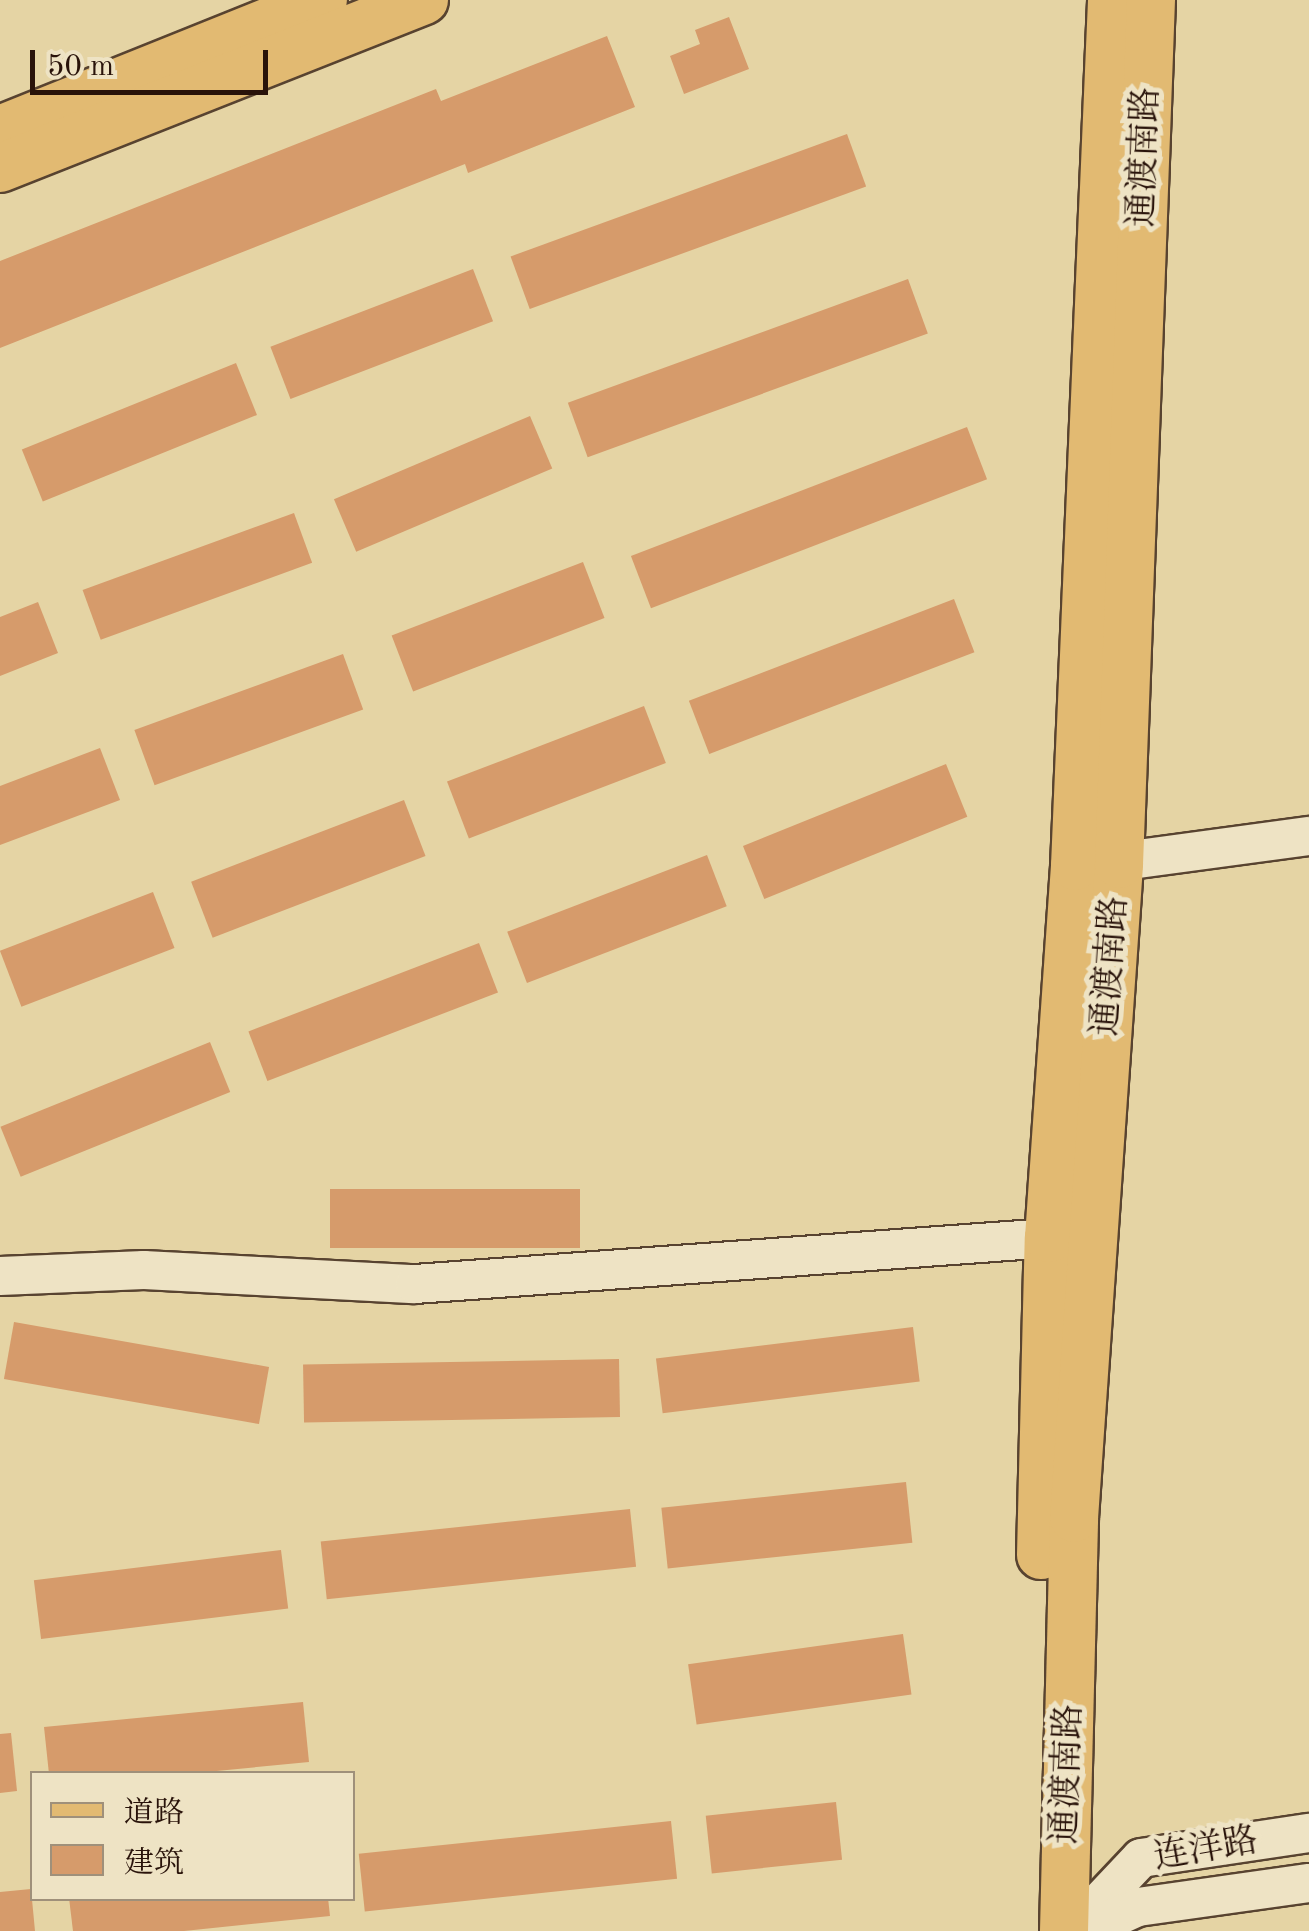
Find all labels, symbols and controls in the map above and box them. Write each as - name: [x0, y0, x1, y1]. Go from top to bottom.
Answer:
- scale bar: [35, 30, 272, 92]
- text: 50 m: [47, 52, 114, 82]
- street label: 通渡南路: [1122, 86, 1168, 228]
- street label: 通渡南路: [1085, 895, 1137, 1037]
- street label: 通渡南路: [1045, 1703, 1091, 1845]
- legend: [30, 1771, 355, 1901]
- text: 道路: [124, 1799, 184, 1829]
- street label: 连洋路: [1151, 1820, 1261, 1880]
- text: 建筑: [124, 1849, 184, 1879]

